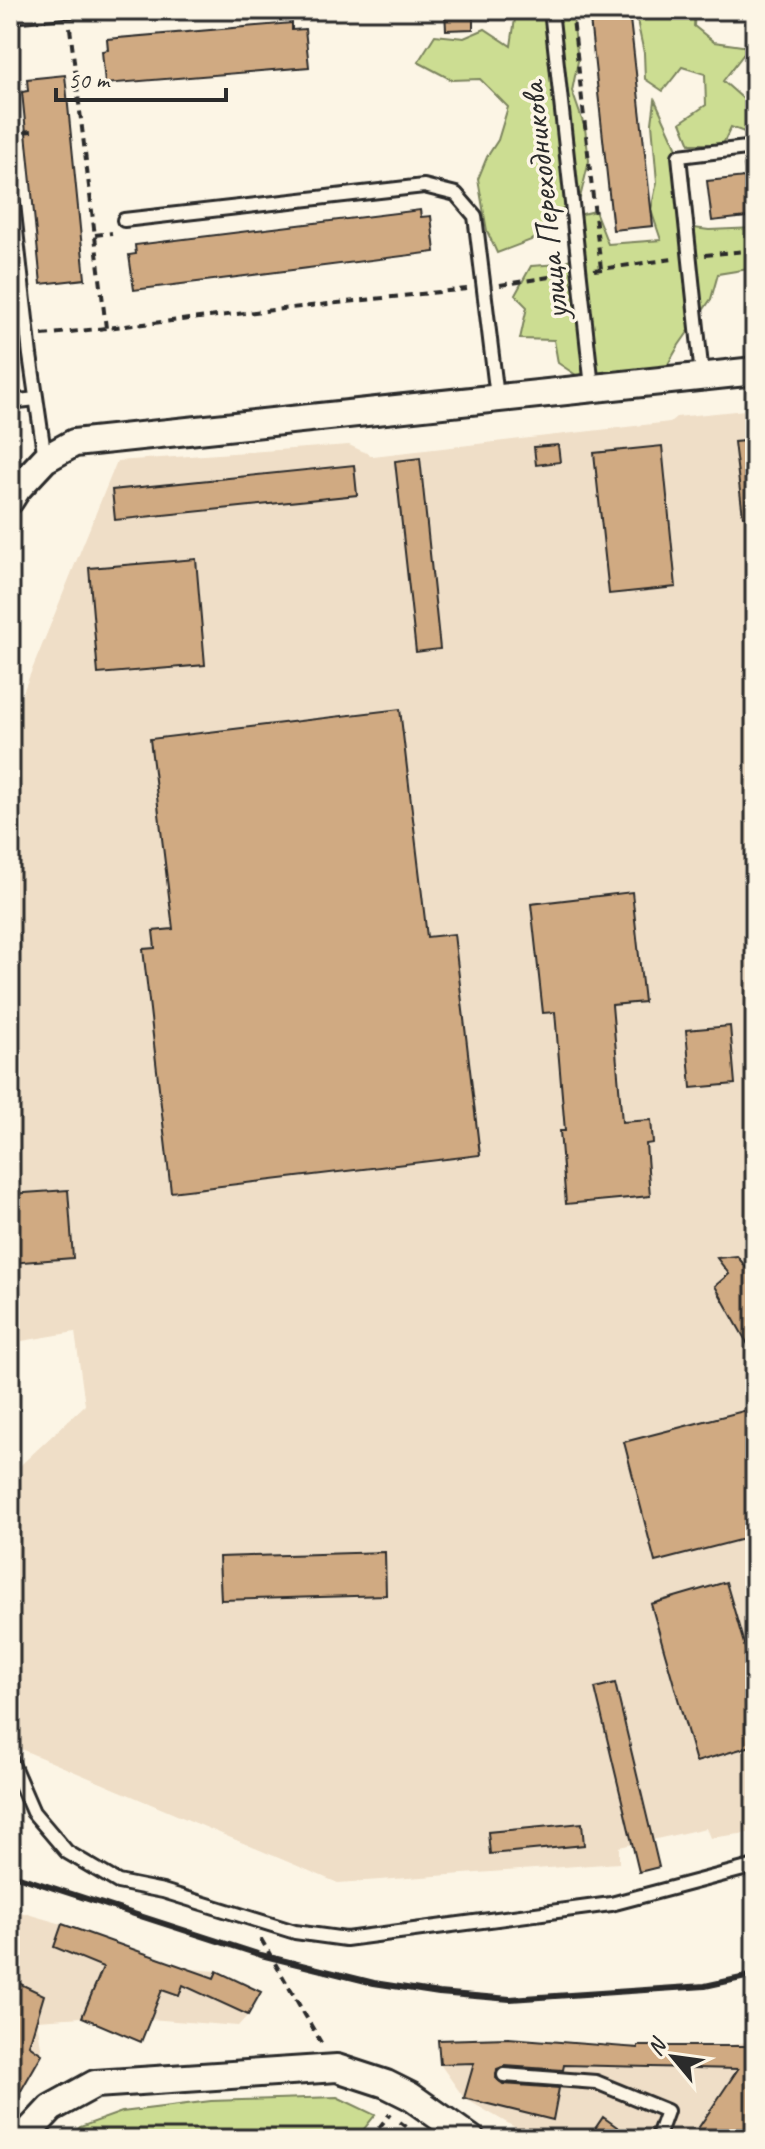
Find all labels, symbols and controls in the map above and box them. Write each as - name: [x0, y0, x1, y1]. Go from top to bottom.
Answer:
- scale bar: [56, 52, 226, 102]
- text: 50 m: [68, 65, 111, 95]
- street label: улица Переходникова: [510, 77, 578, 324]
- north arrow: [633, 2017, 713, 2097]
- text: N: [641, 2032, 674, 2061]

